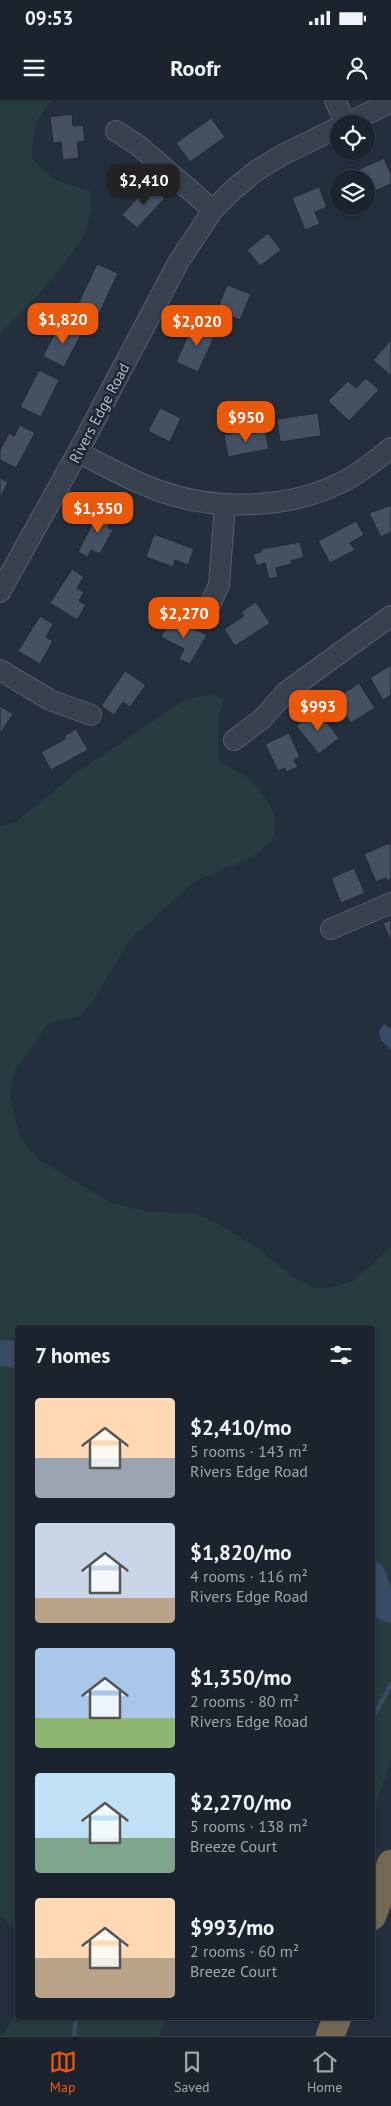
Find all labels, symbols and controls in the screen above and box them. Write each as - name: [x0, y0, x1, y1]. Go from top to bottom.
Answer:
- text: 09:53: [25, 6, 73, 30]
- icon: menu: [20, 54, 48, 82]
- text: Roofr: [170, 54, 221, 82]
- icon: person: [343, 54, 371, 82]
- map controls: [330, 115, 375, 215]
- button: locate: [330, 115, 375, 160]
- pin: $2,410: [103, 164, 185, 206]
- text: $2,410: [119, 170, 169, 190]
- button: layers: [330, 170, 375, 215]
- pin: $1,820: [22, 302, 104, 345]
- pin: $2,020: [156, 304, 238, 347]
- text: $1,820: [38, 309, 88, 329]
- text: $2,020: [172, 311, 222, 331]
- street label: Rivers Edge Road: [65, 360, 133, 466]
- pin: $950: [216, 400, 276, 443]
- text: $950: [228, 407, 264, 427]
- pin: $1,350: [57, 492, 139, 534]
- text: $1,350: [73, 498, 123, 518]
- pin: $2,270: [143, 596, 225, 639]
- text: $2,270: [159, 603, 209, 623]
- pin: $993: [288, 690, 348, 732]
- text: $993: [300, 696, 336, 716]
- icon: filters: [327, 1341, 355, 1369]
- text: 7 homes: [35, 1342, 110, 1369]
- text: $2,410/mo: [190, 1414, 292, 1441]
- icon: home: [75, 1418, 135, 1478]
- text: 5 rooms · 143 m²: [190, 1441, 308, 1461]
- text: Rivers Edge Road: [190, 1461, 308, 1481]
- text: $1,820/mo: [190, 1539, 292, 1566]
- icon: home: [75, 1543, 135, 1603]
- text: 4 rooms · 116 m²: [190, 1566, 308, 1586]
- text: Rivers Edge Road: [190, 1586, 308, 1606]
- text: $1,350/mo: [190, 1664, 292, 1691]
- icon: home: [75, 1668, 135, 1728]
- text: 2 rooms · 80 m²: [190, 1691, 299, 1711]
- text: Rivers Edge Road: [190, 1711, 308, 1731]
- text: $2,270/mo: [190, 1789, 292, 1816]
- icon: home: [75, 1793, 135, 1853]
- text: 5 rooms · 138 m²: [190, 1816, 308, 1836]
- text: Breeze Court: [190, 1836, 277, 1856]
- text: $993/mo: [190, 1914, 274, 1941]
- icon: home: [75, 1918, 135, 1978]
- text: 2 rooms · 60 m²: [190, 1941, 299, 1961]
- text: Breeze Court: [190, 1961, 277, 1981]
- tab: Map: [49, 2048, 77, 2096]
- tab: Saved: [174, 2048, 210, 2096]
- tab: Home: [307, 2048, 342, 2096]

